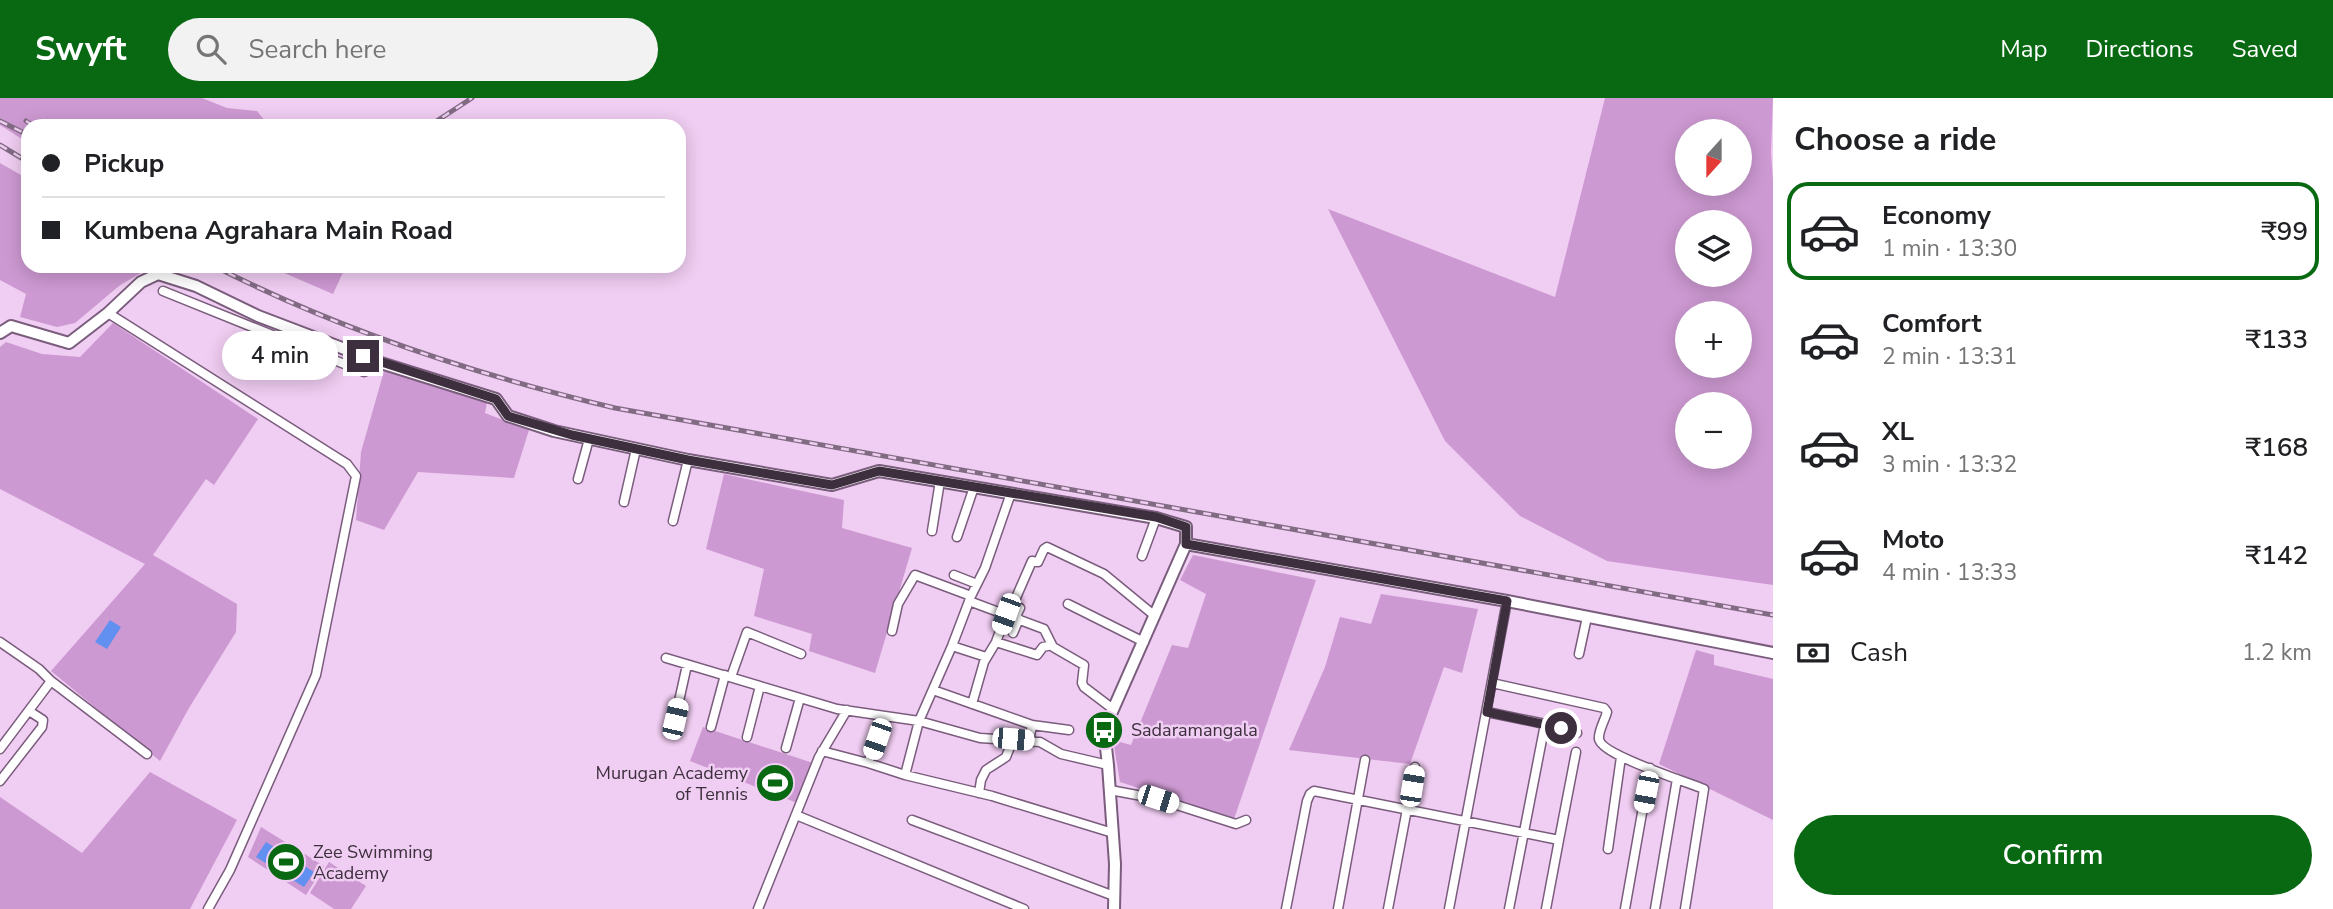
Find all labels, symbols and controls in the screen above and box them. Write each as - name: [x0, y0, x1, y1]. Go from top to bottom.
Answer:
- search box: [168, 18, 658, 81]
- text: Swyft: [35, 27, 126, 72]
- icon: search: [192, 30, 230, 68]
- text: Search here: [248, 32, 386, 67]
- text: Map: [2000, 33, 2047, 65]
- text: Directions: [2085, 33, 2194, 65]
- text: Saved: [2232, 33, 2298, 65]
- text: Choose a ride: [1794, 118, 1996, 161]
- north arrow: [1675, 119, 1752, 196]
- map controls: [1675, 119, 1752, 469]
- text: Pickup: [84, 146, 164, 181]
- text: Economy: [1882, 198, 1991, 233]
- icon: car: [1798, 200, 1861, 263]
- button: layers: [1675, 210, 1752, 287]
- text: Kumbena Agrahara Main Road: [84, 213, 453, 248]
- text: ₹99: [2261, 214, 2308, 249]
- text: 1 min · 13:30: [1882, 233, 2017, 264]
- button: +: [1675, 301, 1752, 378]
- text: Comfort: [1882, 306, 1982, 341]
- icon: car: [1798, 308, 1861, 371]
- text: ₹133: [2246, 322, 2308, 357]
- callout: 4 min: [223, 331, 338, 380]
- text: 4 min: [251, 340, 309, 371]
- route end: [347, 340, 379, 372]
- text: 2 min · 13:31: [1882, 341, 2017, 372]
- button: −: [1675, 392, 1752, 469]
- text: XL: [1882, 414, 1914, 449]
- icon: car: [1798, 416, 1861, 479]
- text: ₹168: [2246, 430, 2308, 465]
- text: 3 min · 13:32: [1882, 449, 2017, 480]
- text: Moto: [1882, 522, 1944, 557]
- icon: car: [1798, 524, 1861, 587]
- text: ₹142: [2246, 538, 2308, 573]
- text: 4 min · 13:33: [1882, 557, 2017, 588]
- car: [989, 591, 1024, 637]
- icon: cash: [1794, 634, 1832, 672]
- text: Cash: [1850, 635, 1908, 670]
- text: 1.2 km: [2242, 637, 2312, 668]
- car: [661, 696, 690, 742]
- bus stop icon: Sadaramangala: [1083, 709, 1125, 751]
- route start: [1545, 712, 1577, 744]
- car: [861, 716, 894, 762]
- place label: Sadaramangala: [1131, 718, 1258, 742]
- car: [992, 727, 1035, 751]
- place label: Murugan Academy of Tennis: [596, 761, 749, 806]
- sports icon: Murugan Academy of Tennis: [754, 762, 796, 804]
- car: [1399, 764, 1426, 808]
- car: [1632, 769, 1661, 815]
- car: [1135, 783, 1182, 815]
- button: Confirm: [1794, 815, 2312, 895]
- place label: Zee Swimming Academy: [313, 840, 433, 885]
- sports icon: Zee Swimming Academy: [265, 841, 307, 883]

